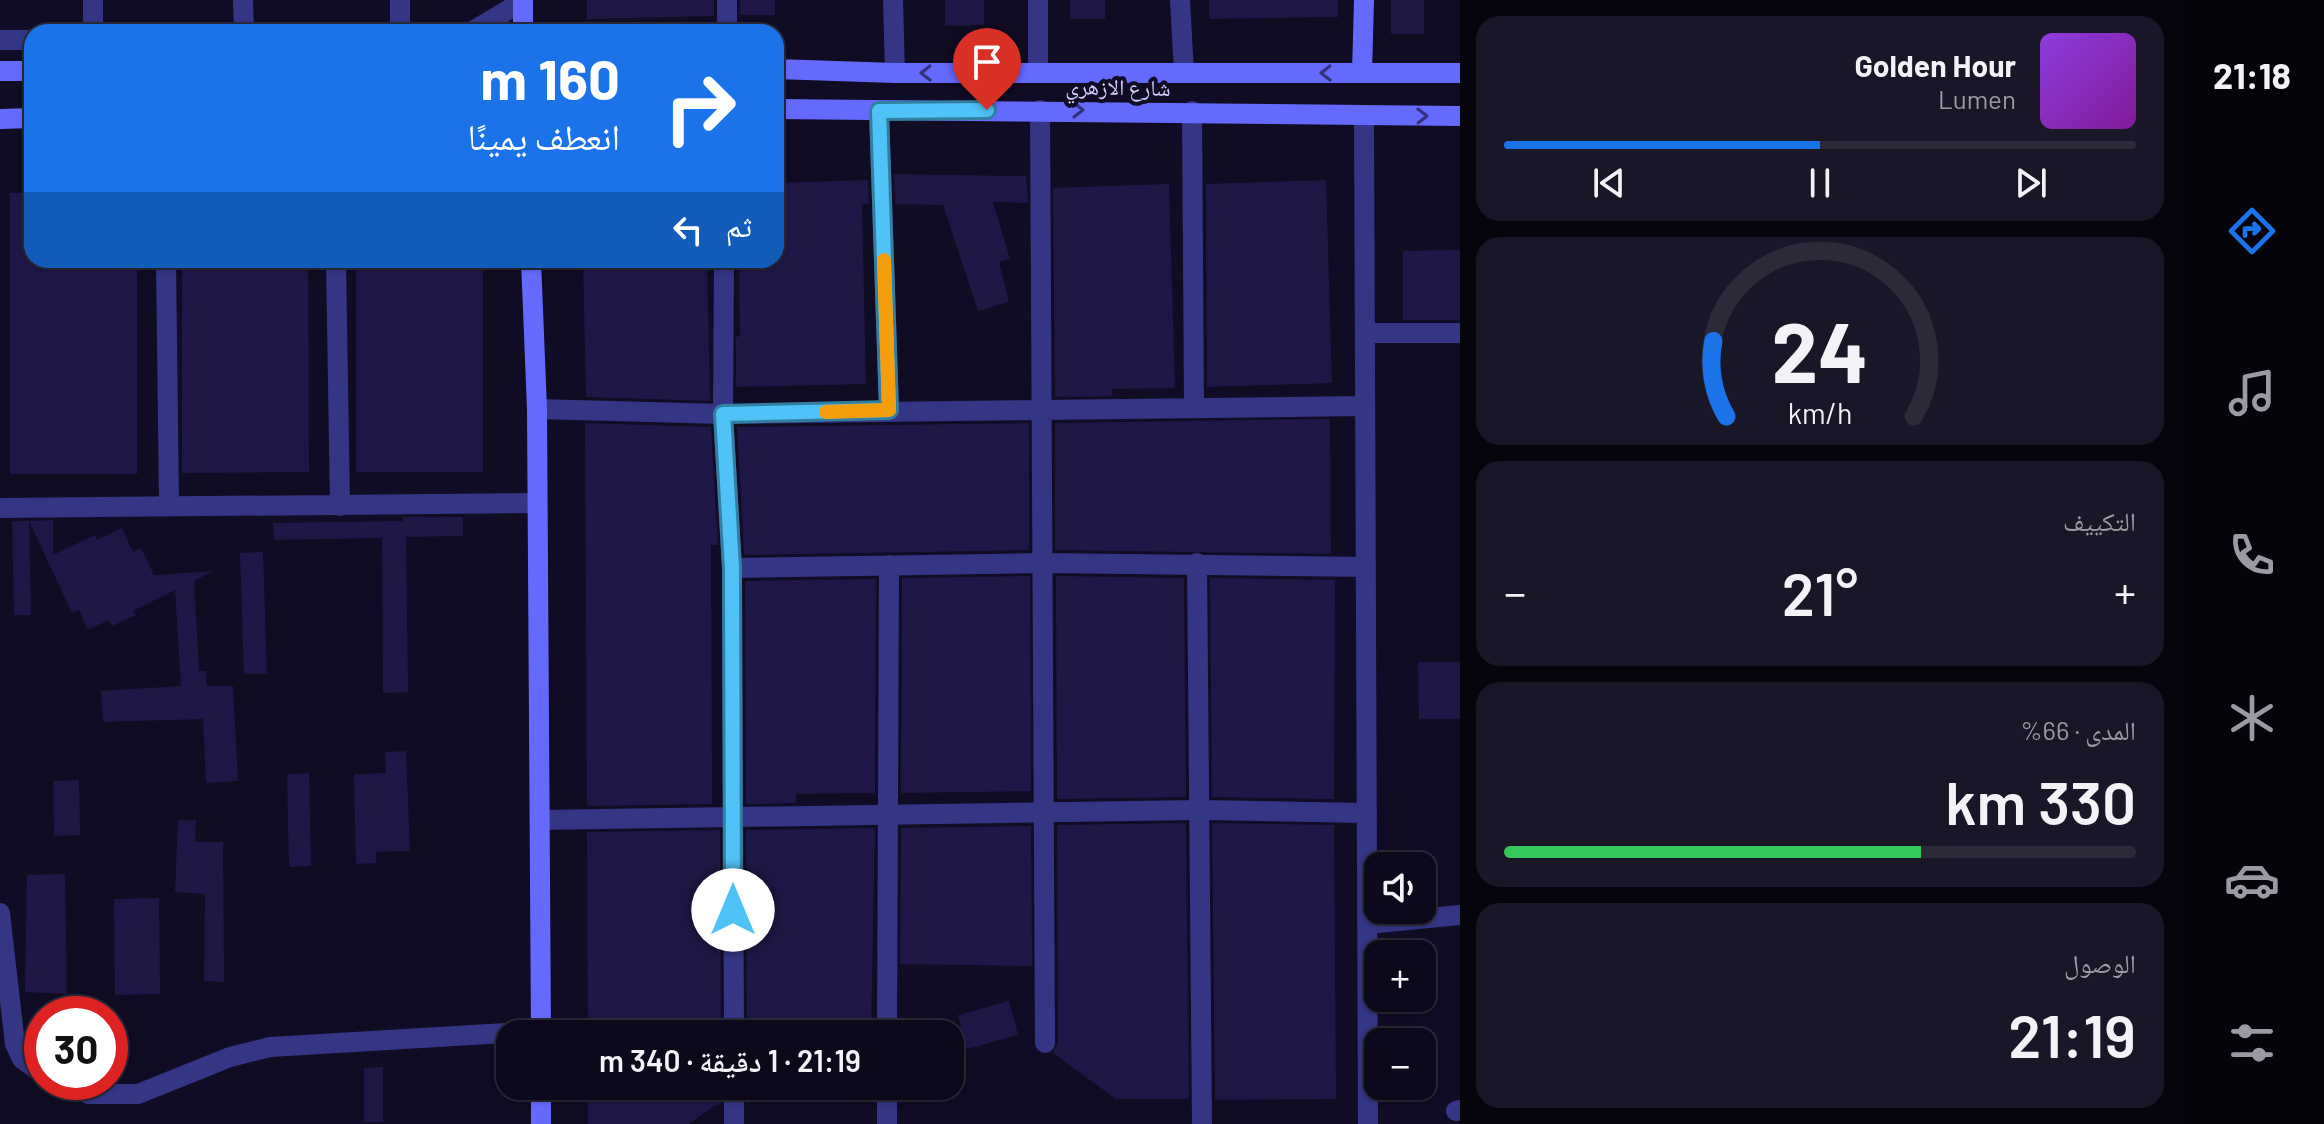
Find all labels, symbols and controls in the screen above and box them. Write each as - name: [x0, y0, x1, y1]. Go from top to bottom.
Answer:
- pin: [953, 28, 1021, 110]
- icon: arrive: [965, 40, 1009, 84]
- text: 160 m: [480, 44, 620, 111]
- text: Golden Hour: [1854, 47, 2016, 83]
- text: 21:18: [2213, 53, 2291, 96]
- icon: right: [648, 56, 752, 160]
- one-way arrow: [919, 64, 932, 82]
- one-way arrow: [1319, 64, 1332, 82]
- street label: شارع الازهري: [1065, 72, 1171, 106]
- text: Lumen: [1938, 83, 2016, 114]
- one-way arrow: [1072, 101, 1085, 119]
- one-way arrow: [1416, 107, 1429, 125]
- text: انعطف يمينًا: [468, 114, 620, 157]
- icon: previous: [1587, 161, 1631, 205]
- icon: pause: [1798, 161, 1842, 205]
- icon: next: [2009, 161, 2053, 205]
- icon: directions: [2224, 203, 2280, 259]
- text: ثم: [726, 207, 752, 243]
- icon: left: [666, 208, 710, 252]
- text: 24: [1772, 300, 1868, 400]
- icon: music: [2224, 365, 2280, 421]
- text: km/h: [1788, 395, 1852, 430]
- text: التكييف: [2063, 505, 2136, 536]
- icon: phone: [2224, 527, 2280, 583]
- text: 21°: [1782, 556, 1858, 628]
- text: −: [1504, 565, 1526, 618]
- text: +: [2114, 565, 2136, 618]
- icon: climate: [2224, 690, 2280, 746]
- text: المدى · 66%: [2020, 714, 2136, 745]
- text: 330 km: [1945, 765, 2136, 837]
- map controls: [1364, 852, 1436, 1100]
- button: sound: [1364, 852, 1436, 924]
- icon: car: [2224, 852, 2280, 908]
- position arrow: [691, 868, 775, 952]
- button: +: [1364, 940, 1436, 1012]
- text: الوصول: [2064, 947, 2136, 978]
- speed limit sign: 30: [24, 996, 128, 1100]
- text: 21:19: [2008, 998, 2136, 1070]
- icon: filters: [2224, 1015, 2280, 1071]
- button: −: [1364, 1028, 1436, 1100]
- text: 21:19 · 1 دقيقة · 340 m: [599, 1042, 861, 1078]

